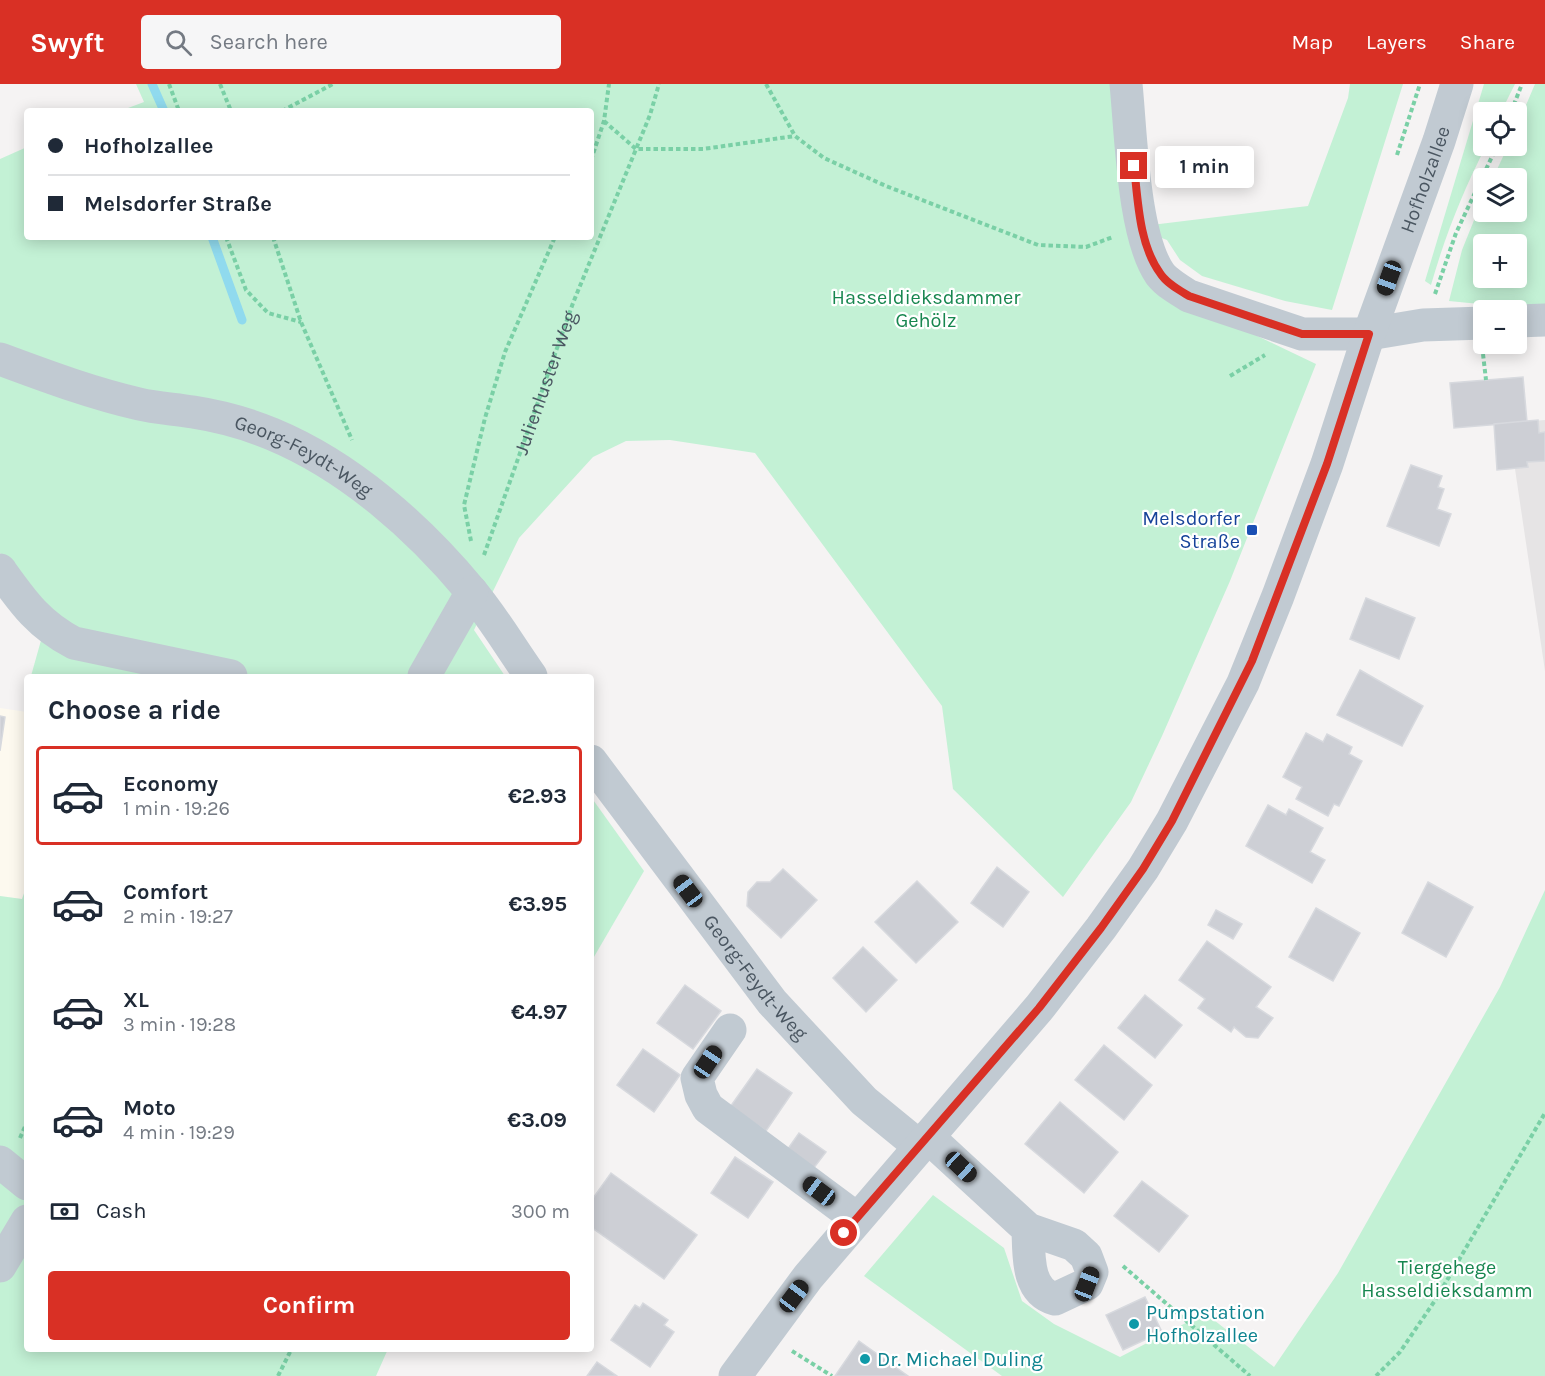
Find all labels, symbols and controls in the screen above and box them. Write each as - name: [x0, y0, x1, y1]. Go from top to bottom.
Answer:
- search box: [141, 15, 561, 69]
- text: Swyft: [30, 26, 105, 59]
- icon: search: [162, 26, 195, 59]
- text: Search here: [210, 29, 328, 55]
- text: Map: [1291, 30, 1333, 54]
- text: Layers: [1366, 30, 1427, 54]
- text: Share: [1460, 30, 1515, 54]
- map controls: [1473, 102, 1527, 354]
- button: locate: [1473, 102, 1527, 156]
- street label: Hofholzallee: [1395, 123, 1455, 236]
- text: Hofholzallee: [84, 133, 213, 159]
- callout: 1 min: [1155, 145, 1254, 187]
- route end: [1120, 152, 1147, 179]
- text: 1 min: [1179, 155, 1230, 178]
- button: layers: [1473, 168, 1527, 222]
- text: Melsdorfer Straße: [84, 191, 272, 217]
- button: +: [1473, 234, 1527, 288]
- car: [1374, 258, 1404, 298]
- park label: Hasseldieksdammer Gehölz: [832, 286, 1021, 332]
- button: −: [1473, 300, 1527, 354]
- street label: Julienluster Weg: [509, 307, 581, 457]
- street label: Georg-Feydt-Weg: [232, 410, 378, 502]
- place label: Melsdorfer Straße: [1142, 507, 1241, 553]
- marker: Melsdorfer Straße: [1245, 523, 1259, 537]
- text: Choose a ride: [48, 694, 221, 726]
- icon: car: [51, 769, 105, 823]
- text: Economy: [123, 771, 218, 797]
- text: €2.93: [508, 783, 567, 809]
- text: 1 min · 19:26: [123, 797, 230, 820]
- car: [670, 871, 706, 911]
- icon: car: [51, 877, 105, 931]
- text: Comfort: [123, 879, 208, 905]
- text: €3.95: [508, 891, 567, 917]
- text: 2 min · 19:27: [123, 905, 233, 928]
- street label: Georg-Feydt-Weg: [699, 910, 813, 1045]
- icon: car: [51, 985, 105, 1039]
- text: XL: [123, 987, 149, 1013]
- text: €4.97: [511, 999, 567, 1025]
- text: 3 min · 19:28: [123, 1013, 236, 1036]
- car: [690, 1042, 726, 1082]
- icon: car: [51, 1093, 105, 1147]
- text: Moto: [123, 1095, 176, 1121]
- text: €3.09: [507, 1107, 567, 1133]
- text: 4 min · 19:29: [123, 1121, 235, 1144]
- car: [942, 1148, 980, 1186]
- car: [799, 1173, 839, 1209]
- icon: cash: [48, 1195, 81, 1228]
- text: Cash: [96, 1198, 146, 1224]
- text: 300 m: [511, 1200, 570, 1223]
- route start: [830, 1219, 857, 1246]
- park label: Tiergehege Hasseldieksdamm: [1361, 1256, 1533, 1302]
- car: [1072, 1264, 1102, 1304]
- button: Confirm: [48, 1271, 570, 1340]
- car: [776, 1276, 812, 1316]
- place label: Pumpstation Hofholzallee: [1146, 1301, 1265, 1347]
- marker: Pumpstation Hofholzallee: [1127, 1317, 1141, 1331]
- place label: Dr. Michael Duling: [877, 1348, 1043, 1371]
- marker: Dr. Michael Duling: [858, 1352, 872, 1366]

